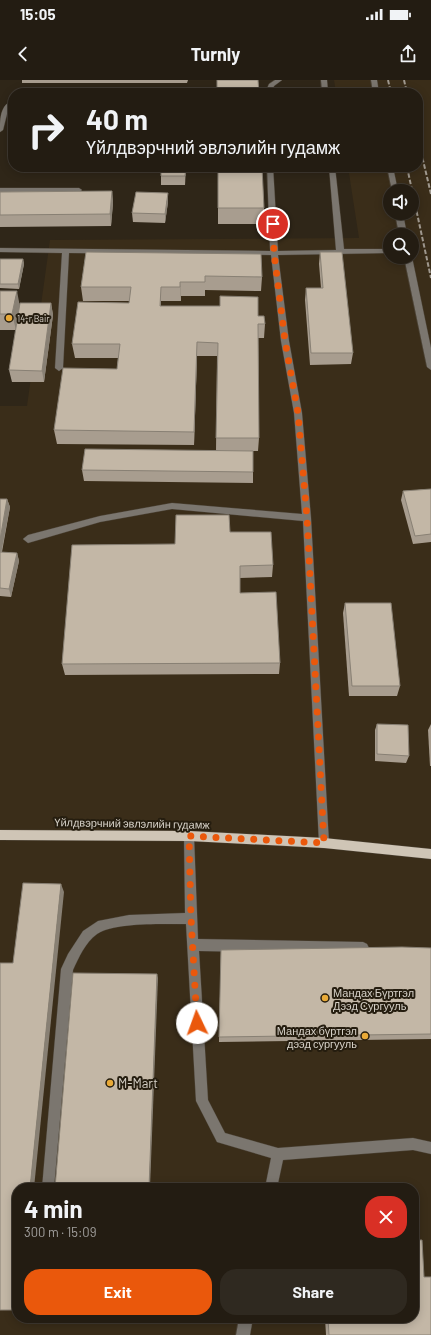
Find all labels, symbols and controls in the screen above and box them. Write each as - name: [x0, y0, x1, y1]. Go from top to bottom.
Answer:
- text: 15:05: [20, 5, 56, 23]
- icon: back: [12, 43, 34, 65]
- text: Turnly: [191, 43, 240, 65]
- icon: share: [397, 43, 419, 65]
- text: 40 m: [86, 102, 148, 136]
- icon: right: [20, 104, 72, 156]
- text: Үйлдвэрчний эвлэлийн гудамж: [86, 136, 340, 158]
- map controls: [383, 184, 419, 264]
- button: sound: [383, 184, 419, 220]
- pin: [256, 207, 290, 241]
- icon: arrive: [262, 213, 284, 235]
- button: search: [383, 228, 419, 264]
- marker: 14-r Bair: [4, 313, 14, 323]
- place label: 14-r Bair: [17, 313, 50, 324]
- street label: Үйлдвэрчний эвлэлийн гудамж: [54, 815, 210, 831]
- place label: Мандах Бүртгэл Дээд Сургууль: [333, 986, 414, 1012]
- marker: Мандах Бүртгэл Дээд Сургууль: [320, 993, 330, 1003]
- position arrow: [176, 1002, 218, 1044]
- place label: Мандах бүртгэл дээд сургууль: [277, 1024, 357, 1050]
- marker: Мандах бүртгэл дээд сургууль: [360, 1031, 370, 1041]
- place label: M-Mart: [118, 1075, 158, 1091]
- marker: M-Mart: [105, 1078, 115, 1088]
- text: 4 min: [24, 1194, 83, 1223]
- button: close: [365, 1196, 407, 1238]
- text: 300 m · 15:09: [24, 1224, 96, 1240]
- button: Exit: [24, 1269, 212, 1315]
- button: Share: [220, 1269, 407, 1315]

